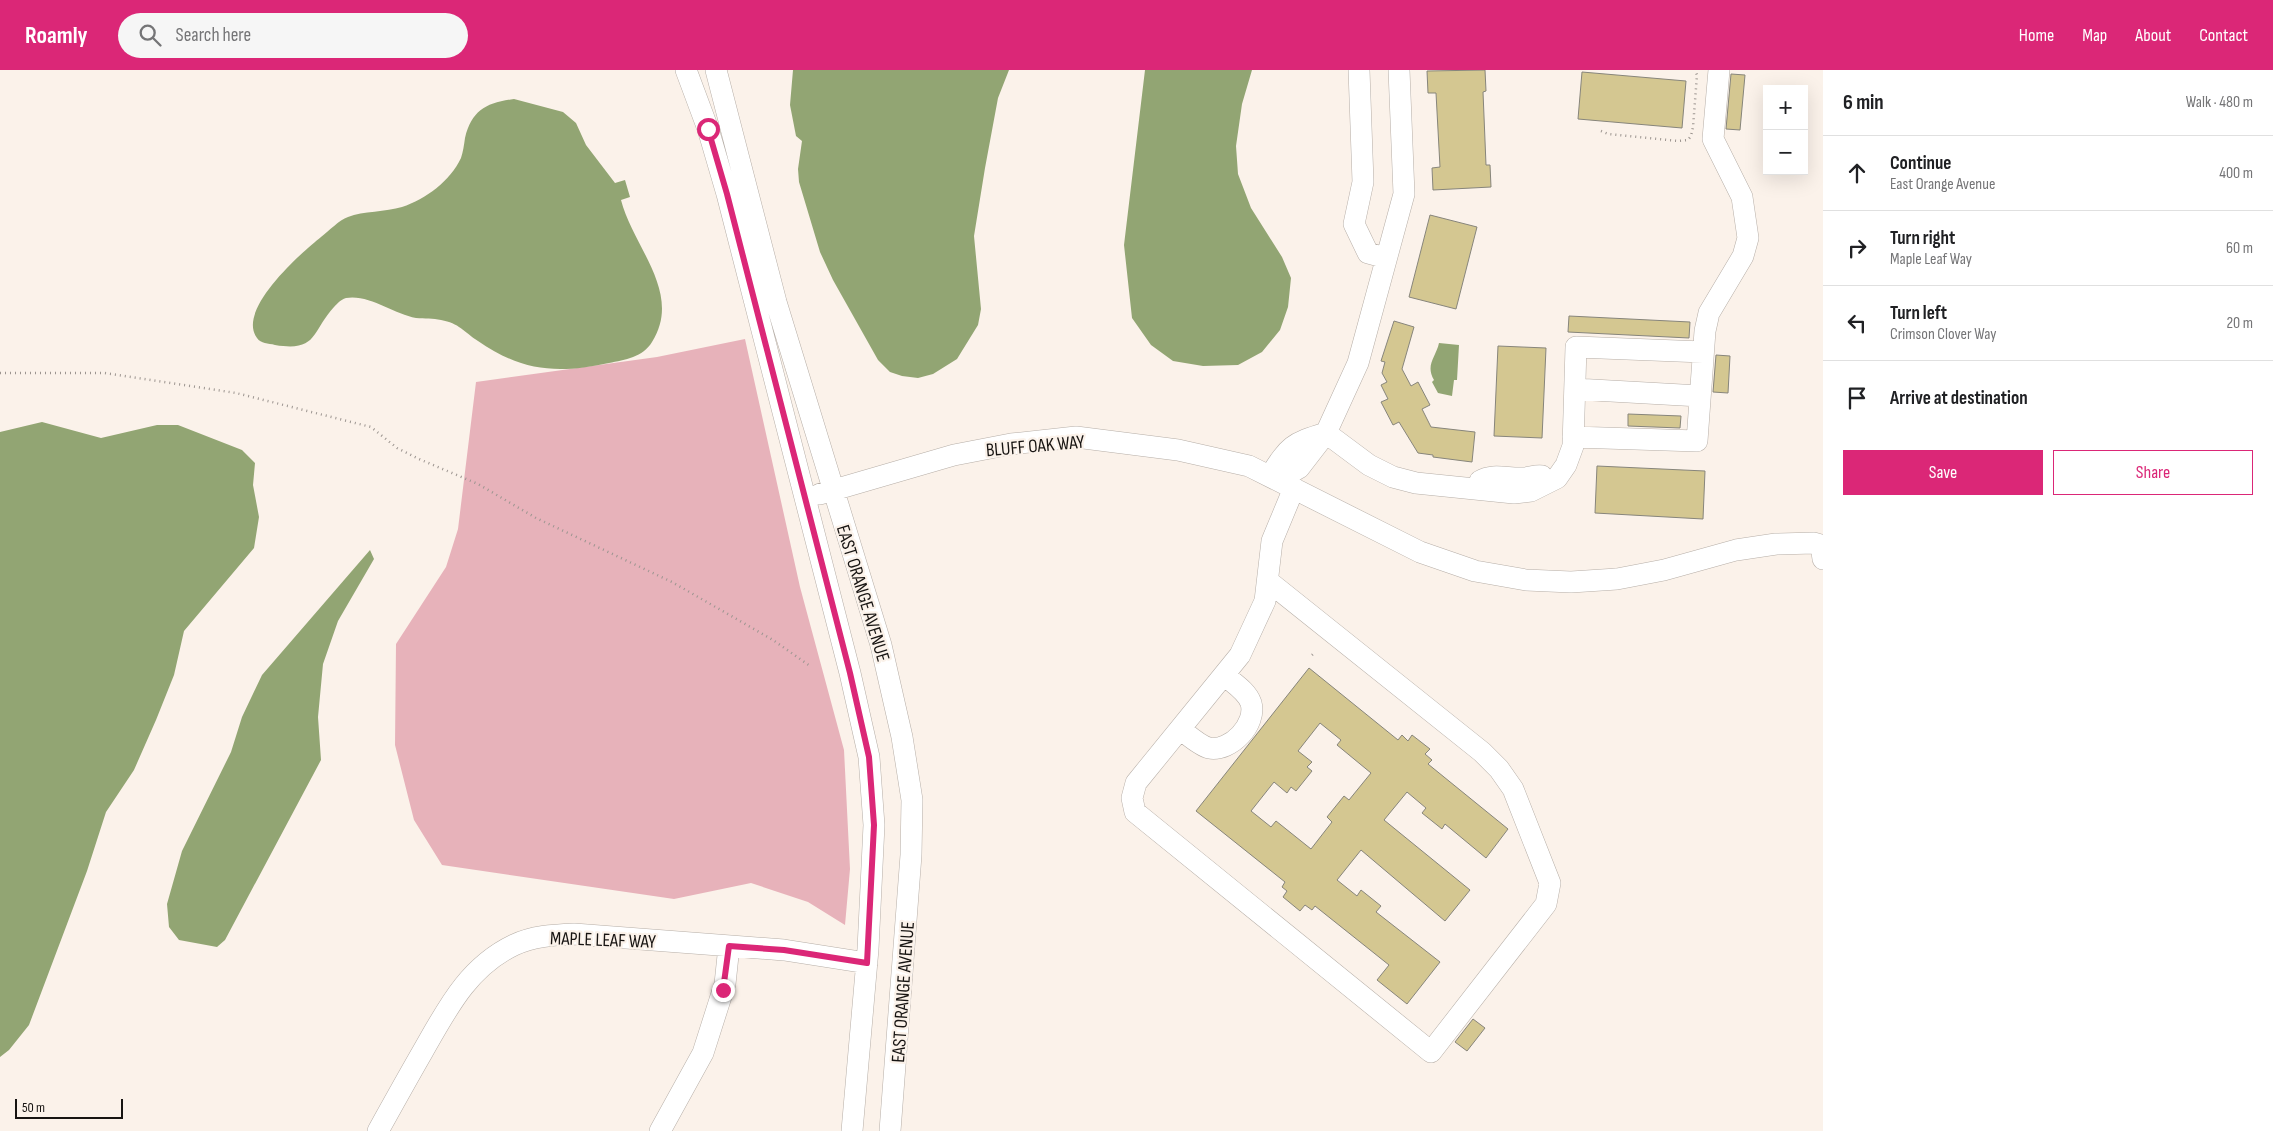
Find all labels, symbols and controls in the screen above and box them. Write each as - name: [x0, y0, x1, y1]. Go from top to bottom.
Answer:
- search box: [118, 13, 468, 58]
- text: Roamly: [25, 21, 88, 50]
- icon: search: [136, 21, 164, 49]
- text: Search here: [176, 24, 251, 47]
- text: Home: [2019, 25, 2054, 46]
- text: Map: [2082, 25, 2107, 46]
- text: About: [2135, 25, 2171, 46]
- text: Contact: [2199, 25, 2248, 46]
- map controls: [1763, 85, 1808, 175]
- button: +: [1763, 85, 1808, 130]
- text: 6 min: [1843, 90, 1884, 115]
- text: Walk · 480 m: [2186, 93, 2253, 112]
- route start: [697, 118, 720, 141]
- button: −: [1763, 130, 1808, 175]
- text: Continue: [1890, 152, 1951, 175]
- icon: ahead: [1843, 159, 1871, 187]
- text: 400 m: [2219, 164, 2253, 183]
- text: East Orange Avenue: [1890, 175, 1995, 194]
- text: Turn right: [1890, 227, 1955, 250]
- icon: right: [1843, 234, 1871, 262]
- text: 60 m: [2226, 239, 2253, 258]
- text: Maple Leaf Way: [1890, 250, 1972, 269]
- text: Turn left: [1890, 302, 1947, 325]
- icon: left: [1843, 309, 1871, 337]
- text: 20 m: [2226, 314, 2253, 333]
- text: Crimson Clover Way: [1890, 325, 1996, 344]
- icon: arrive: [1843, 384, 1871, 412]
- text: Arrive at destination: [1890, 387, 2028, 410]
- street label: BLUFF OAK WAY: [985, 431, 1085, 462]
- button: Save: [1843, 450, 2043, 495]
- button: Share: [2053, 450, 2253, 495]
- street label: EAST ORANGE AVENUE: [831, 522, 894, 665]
- street label: EAST ORANGE AVENUE: [887, 921, 920, 1064]
- street label: MAPLE LEAF WAY: [550, 927, 656, 954]
- route end: [712, 979, 735, 1002]
- scale bar: [15, 1096, 122, 1119]
- text: 50 m: [22, 1099, 45, 1116]

